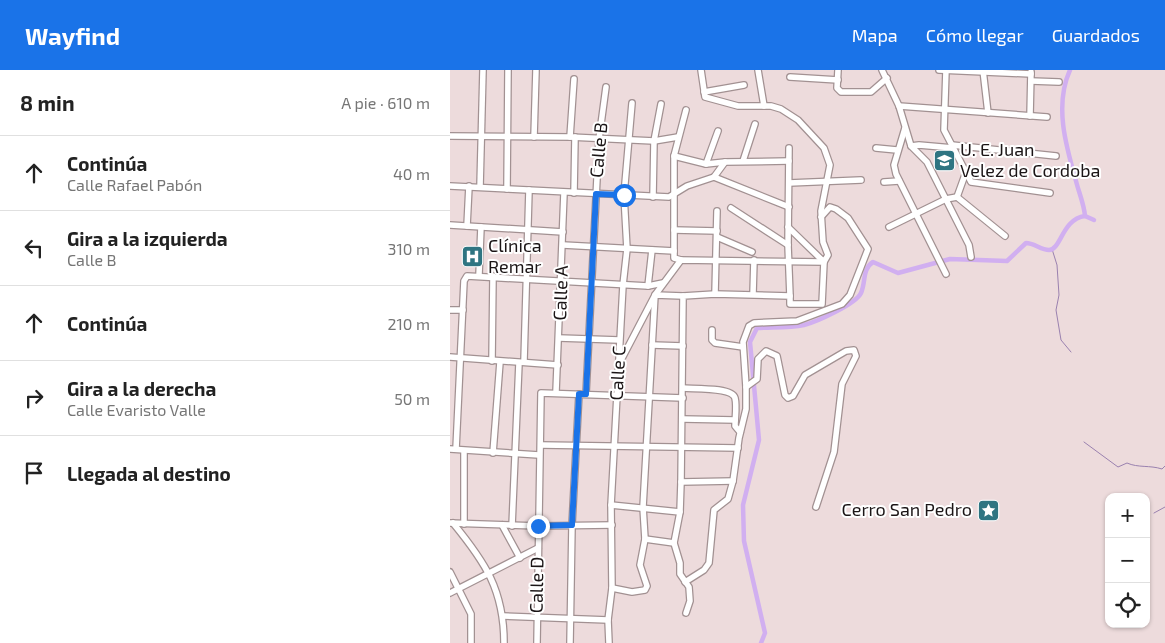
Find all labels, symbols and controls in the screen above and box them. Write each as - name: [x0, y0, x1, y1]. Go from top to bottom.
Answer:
- text: Wayfind: [25, 21, 120, 50]
- text: Mapa: [852, 24, 898, 46]
- text: Cómo llegar: [926, 24, 1024, 46]
- text: Guardados: [1052, 24, 1140, 46]
- text: 8 min: [20, 90, 75, 115]
- text: A pie · 610 m: [341, 93, 430, 112]
- street label: Calle B: [585, 121, 611, 179]
- place label: U. E. Juan Velez de Cordoba: [960, 138, 1100, 181]
- school or university icon: U. E. Juan Velez de Cordoba: [932, 148, 956, 172]
- text: Continúa: [67, 152, 147, 175]
- icon: ahead: [20, 159, 48, 187]
- text: 40 m: [393, 164, 430, 183]
- text: Calle Rafael Pabón: [67, 175, 202, 194]
- route start: [613, 184, 636, 207]
- text: Gira a la izquierda: [67, 227, 228, 250]
- icon: left: [20, 234, 48, 262]
- place label: Clínica Remar: [488, 234, 542, 277]
- text: 310 m: [388, 239, 430, 258]
- hospital icon: Clínica Remar: [460, 244, 484, 268]
- text: Calle B: [67, 250, 117, 269]
- street label: Calle A: [548, 264, 572, 321]
- icon: ahead: [20, 309, 48, 337]
- text: Continúa: [67, 312, 147, 335]
- text: 210 m: [387, 314, 430, 333]
- street label: Calle C: [605, 345, 629, 401]
- text: Gira a la derecha: [67, 377, 216, 400]
- icon: right: [20, 384, 48, 412]
- text: 50 m: [394, 389, 430, 408]
- text: Calle Evaristo Valle: [67, 400, 206, 419]
- icon: arrive: [20, 459, 48, 487]
- text: Llegada al destino: [67, 462, 231, 485]
- map controls: [1105, 493, 1150, 628]
- button: +: [1105, 493, 1150, 538]
- place label: Cerro San Pedro: [841, 498, 972, 520]
- place icon: Cerro San Pedro: [976, 498, 1000, 522]
- route end: [527, 515, 550, 538]
- button: −: [1105, 538, 1150, 583]
- street label: Calle D: [525, 557, 547, 613]
- button: locate: [1105, 583, 1150, 628]

